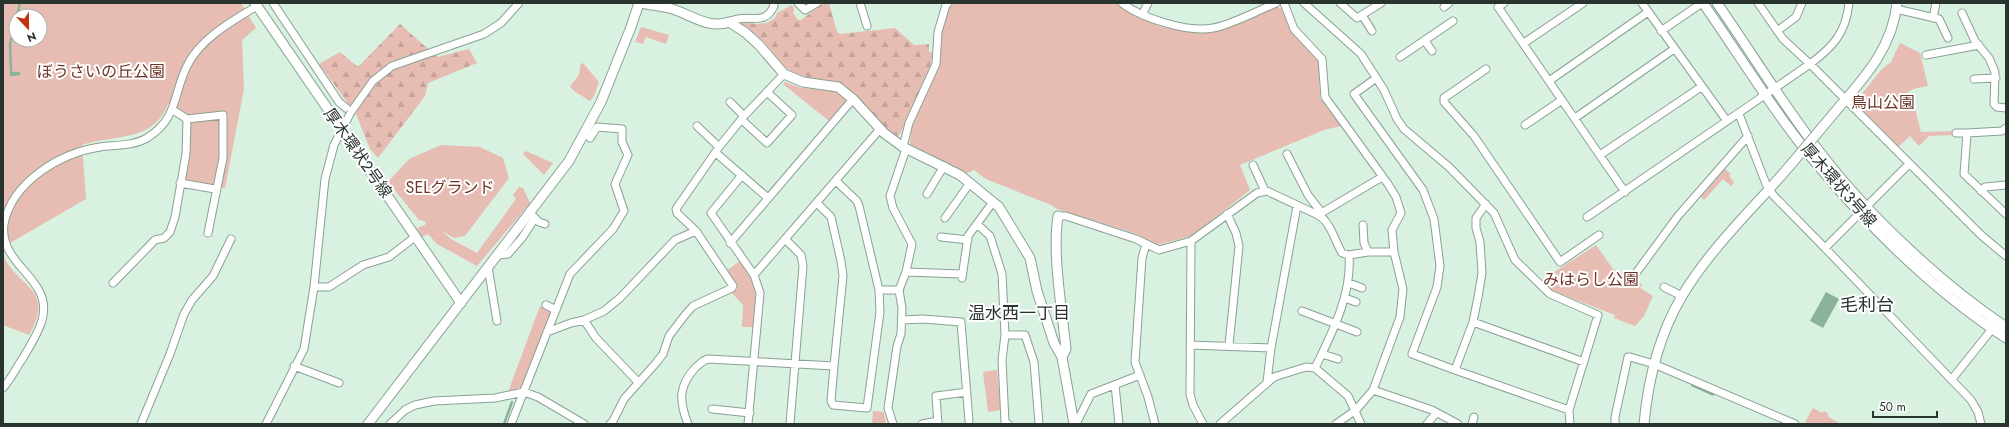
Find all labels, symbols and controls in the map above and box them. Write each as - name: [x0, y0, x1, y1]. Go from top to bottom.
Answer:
- north arrow: [8, 8, 48, 48]
- text: N: [25, 28, 39, 46]
- park label: ぼうさいの丘公園: [37, 60, 165, 83]
- park label: 鳥山公園: [1851, 91, 1915, 114]
- street label: 厚木環状2号線: [318, 103, 398, 203]
- street label: 厚木環状3号線: [1796, 138, 1882, 232]
- park label: SELグランド: [406, 176, 494, 199]
- park label: みはらし公園: [1543, 268, 1639, 291]
- district label: 毛利台: [1840, 292, 1894, 318]
- district label: 温水西一丁目: [968, 301, 1070, 325]
- scale bar: [1873, 393, 1937, 419]
- text: 50 m: [1879, 398, 1906, 416]

